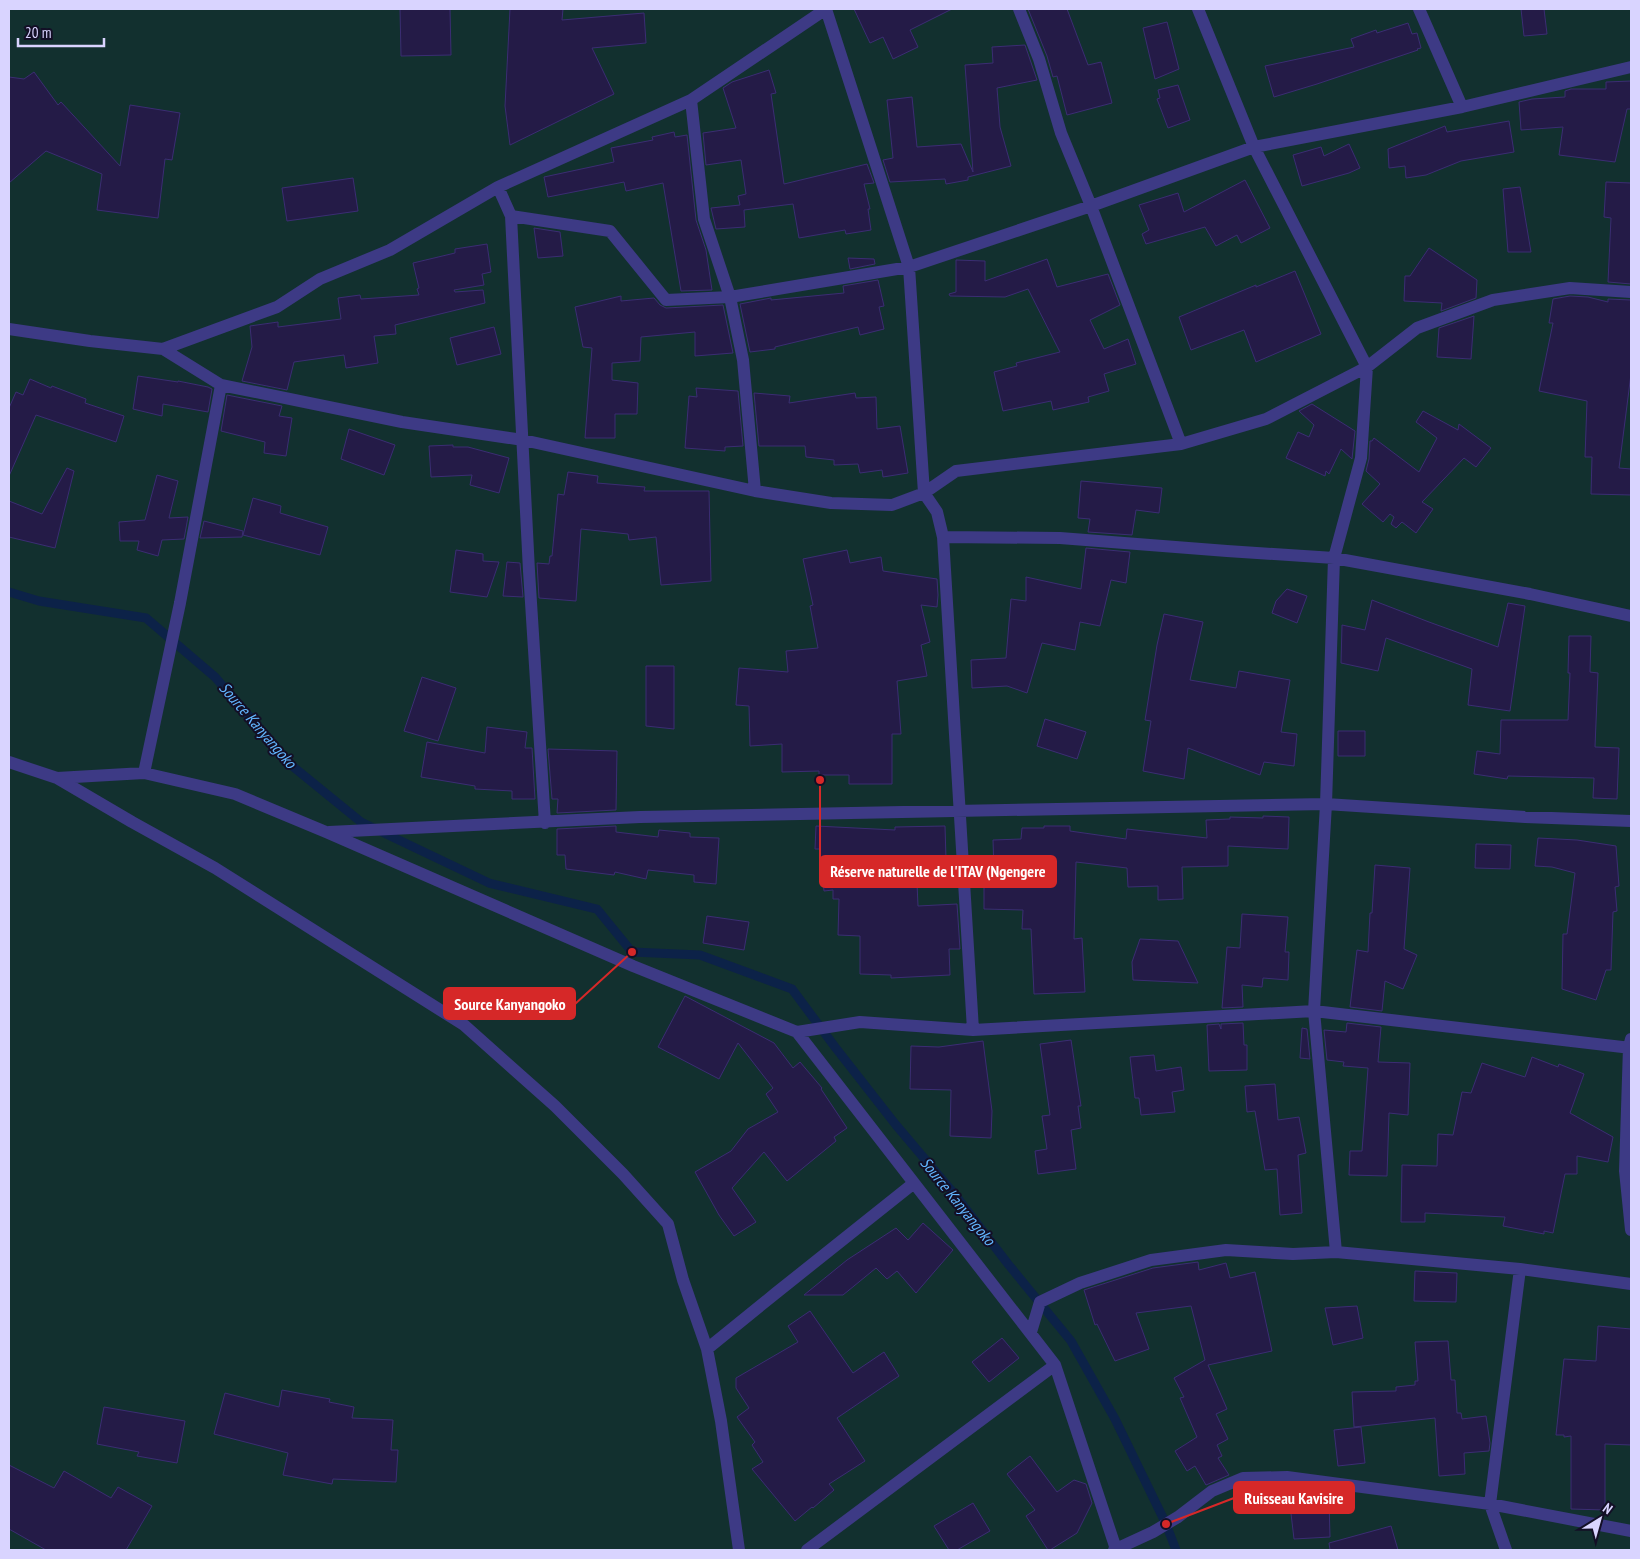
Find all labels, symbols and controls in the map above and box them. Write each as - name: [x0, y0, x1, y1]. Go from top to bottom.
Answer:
- scale bar: [18, 15, 104, 47]
- text: 20 m: [25, 23, 51, 42]
- water label: Source Kanyangoko: [215, 678, 302, 773]
- callout: Réserve naturelle de l'ITAV (Ngengere: [820, 856, 1056, 887]
- text: Réserve naturelle de l'ITAV (Ngengere: [830, 861, 1046, 881]
- callout: Source Kanyangoko: [444, 988, 575, 1019]
- text: Source Kanyangoko: [454, 994, 566, 1014]
- water label: Source Kanyangoko: [916, 1153, 1000, 1250]
- callout: Ruisseau Kavisire: [1234, 1482, 1354, 1513]
- text: Ruisseau Kavisire: [1244, 1488, 1344, 1508]
- north arrow: [1575, 1494, 1625, 1544]
- text: N: [1599, 1499, 1616, 1518]

